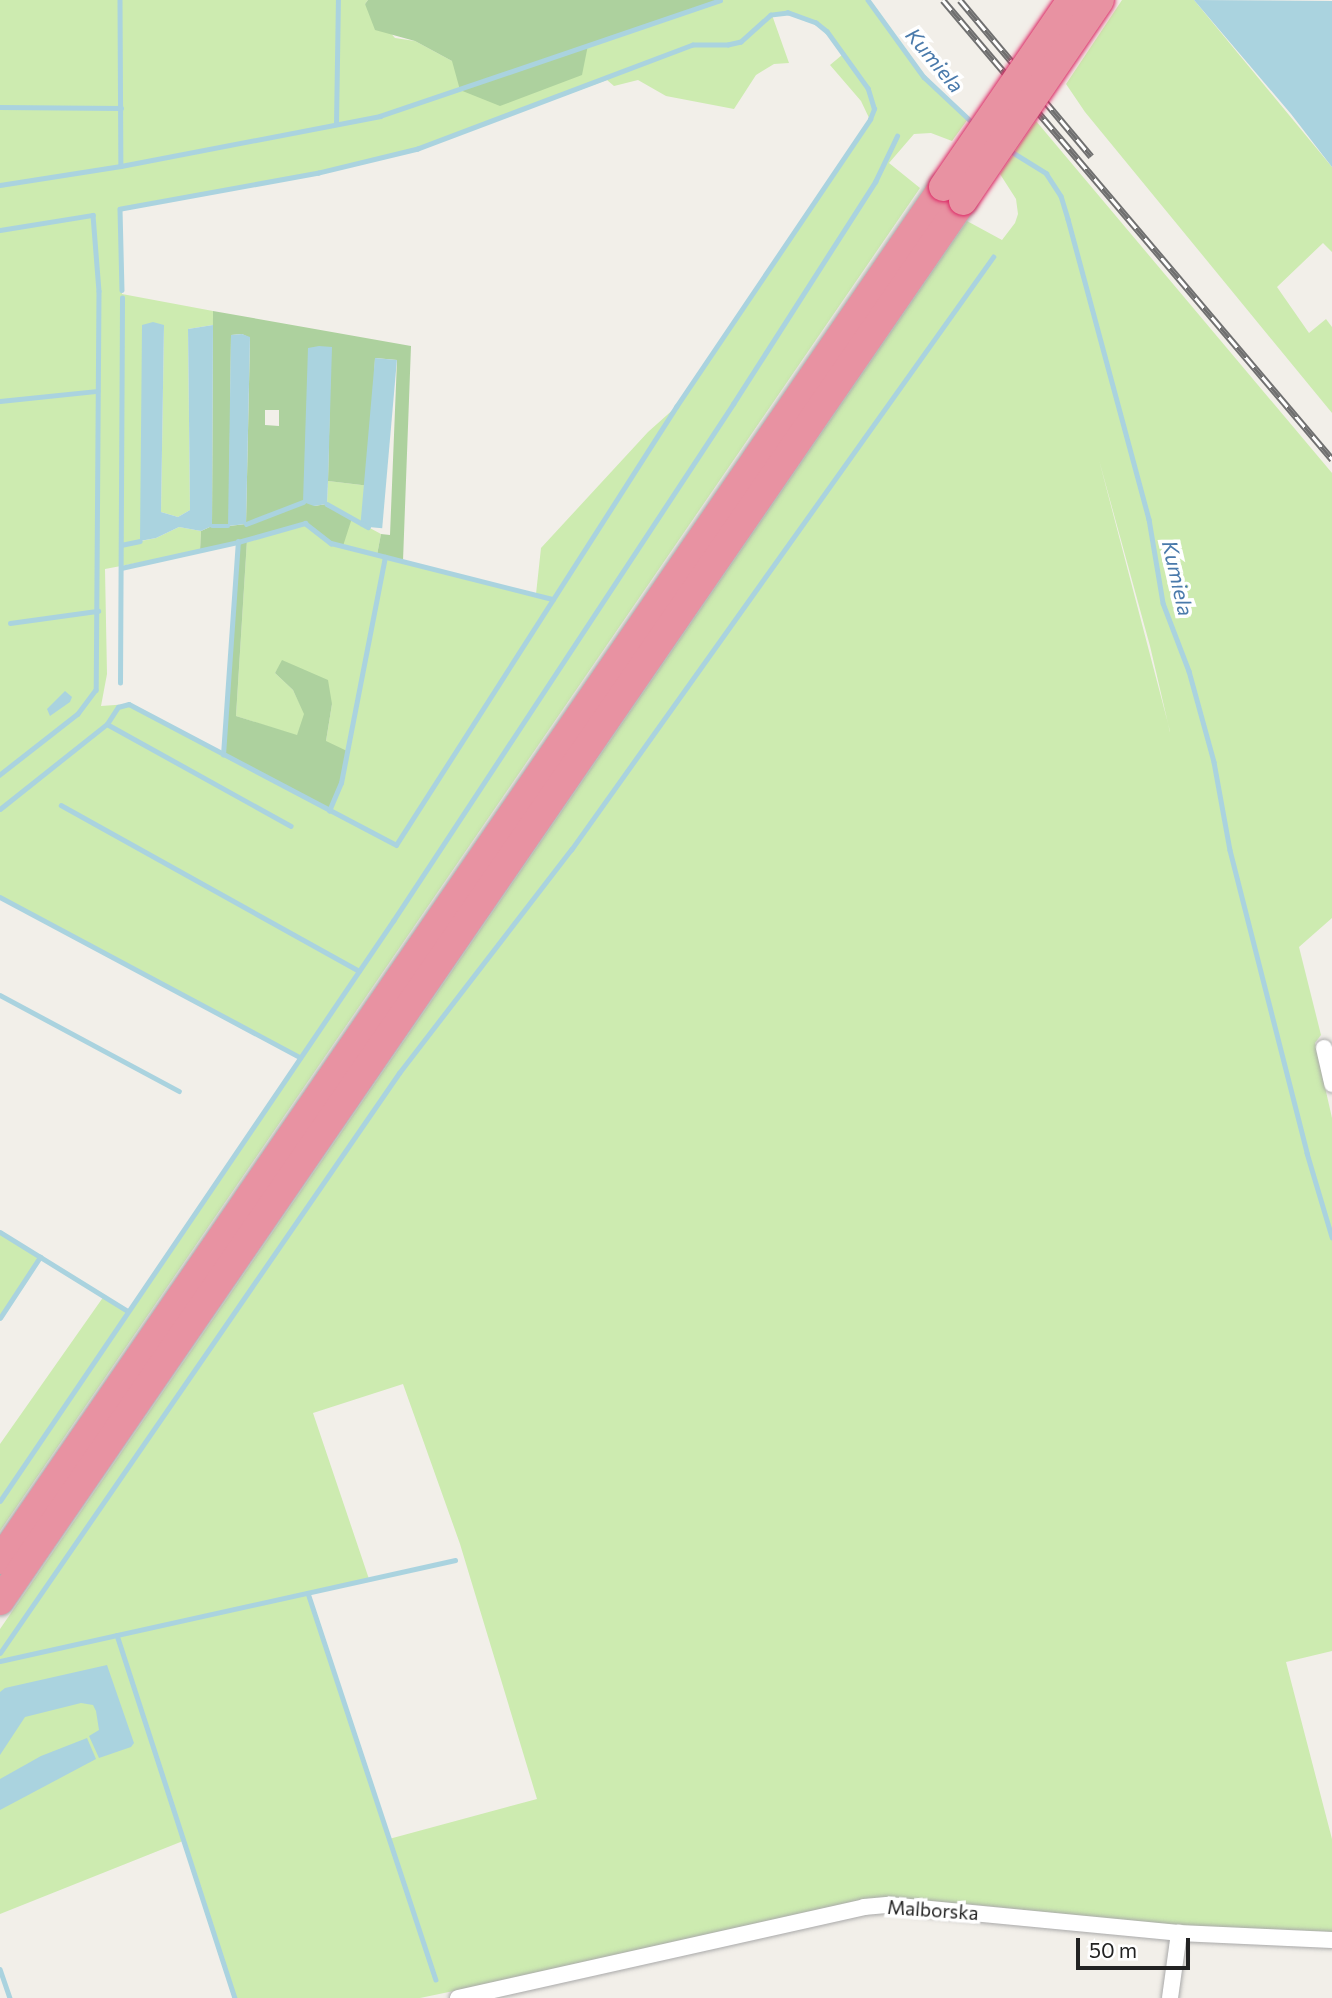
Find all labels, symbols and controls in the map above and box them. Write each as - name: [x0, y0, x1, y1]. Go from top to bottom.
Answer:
- water label: Kumiela: [901, 23, 969, 97]
- water label: Kumiela: [1157, 538, 1199, 618]
- street label: Malborska: [887, 1895, 979, 1925]
- scale bar: [1080, 1924, 1194, 1968]
- text: 50 m: [1089, 1937, 1137, 1962]

